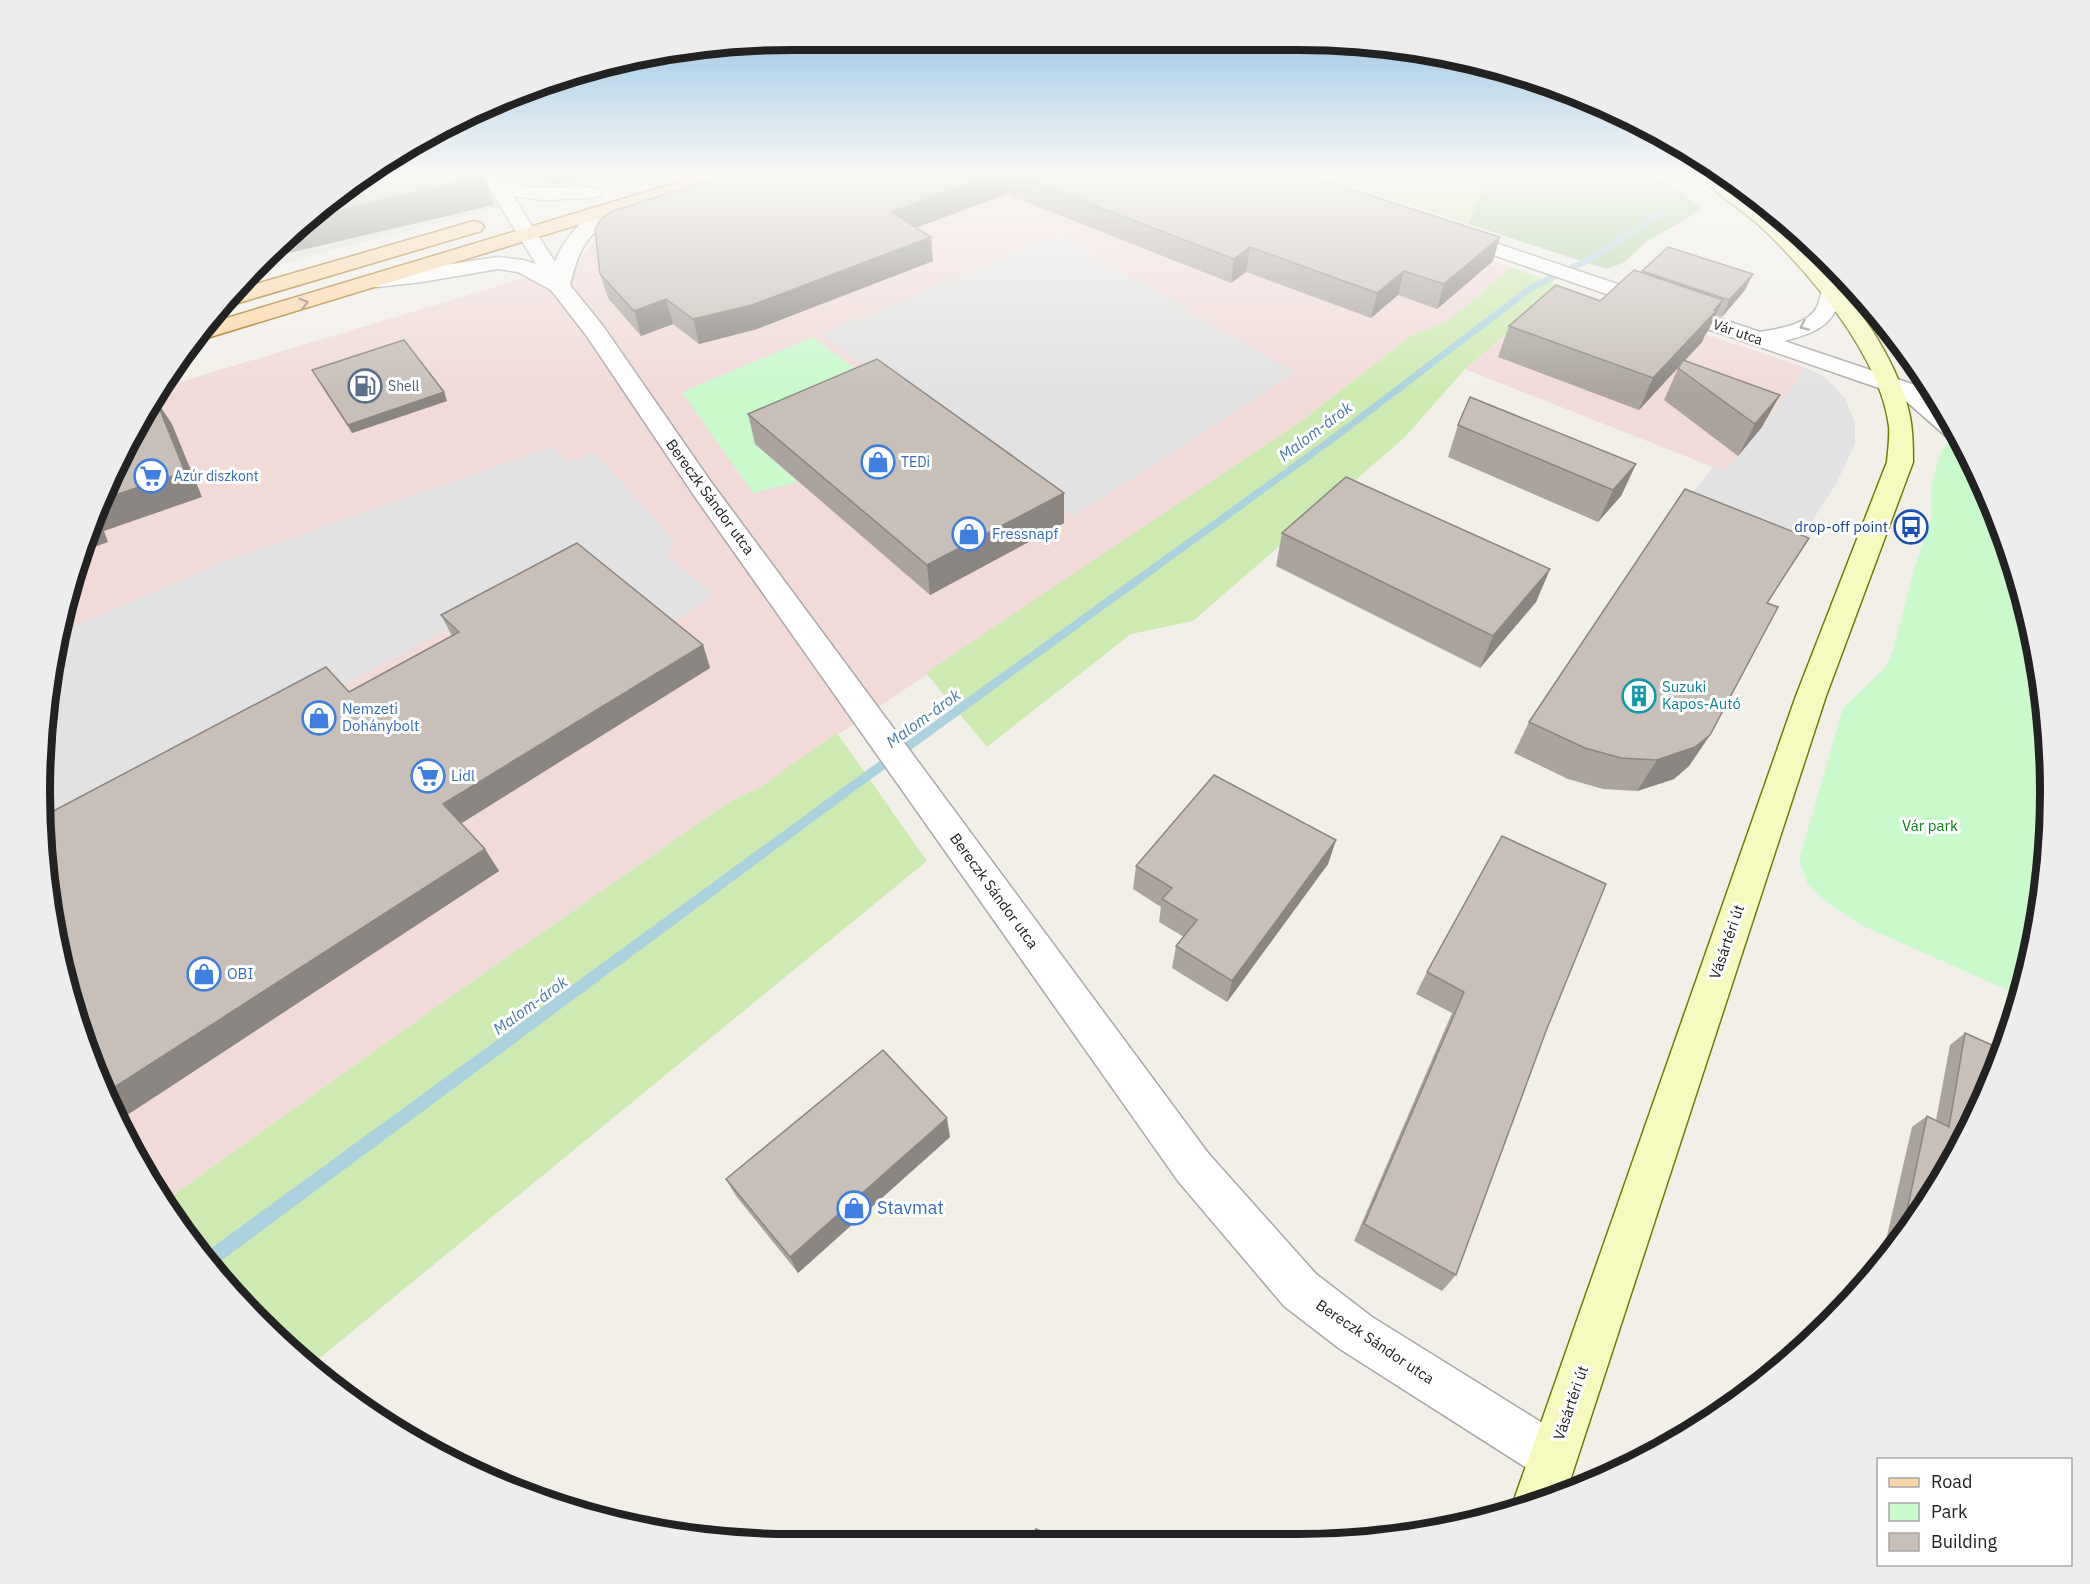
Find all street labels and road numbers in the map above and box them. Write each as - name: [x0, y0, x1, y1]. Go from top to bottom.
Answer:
- street label: Vár utca: [1711, 315, 1766, 349]
- street label: Bereczk Sándor utca: [662, 435, 759, 558]
- street label: Bereczk Sándor utca: [946, 829, 1043, 952]
- street label: Vásártéri út: [1705, 902, 1748, 982]
- street label: Bereczk Sándor utca: [1313, 1295, 1438, 1388]
- street label: Vásártéri út: [1549, 1363, 1592, 1443]

